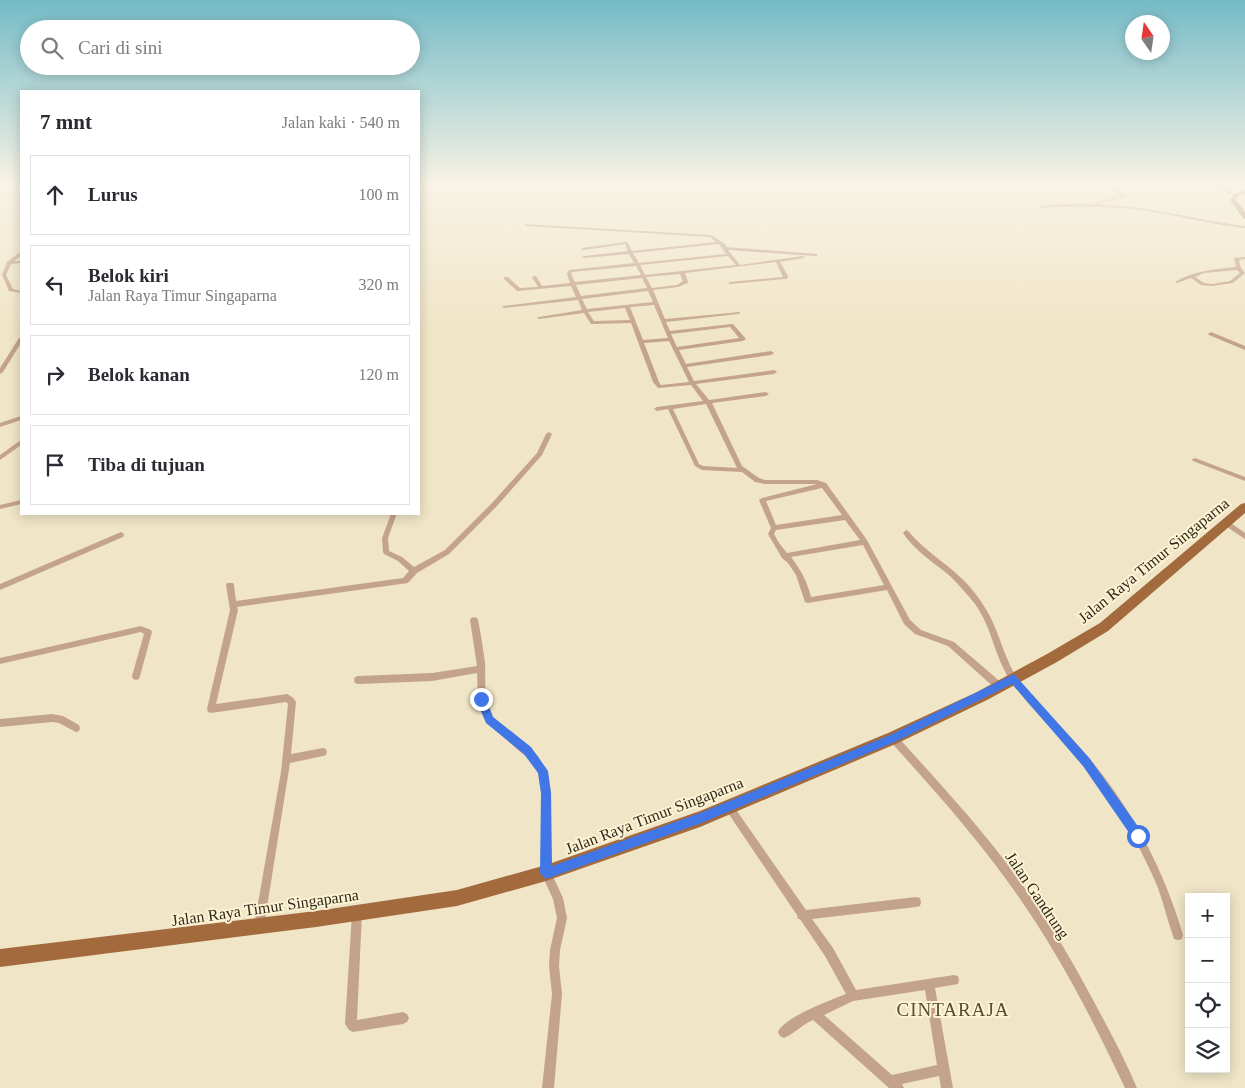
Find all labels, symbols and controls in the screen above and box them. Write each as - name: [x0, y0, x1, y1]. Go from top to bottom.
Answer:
- north arrow: [1125, 15, 1170, 60]
- search box: [20, 20, 420, 75]
- icon: search: [38, 34, 66, 62]
- text: Cari di sini: [78, 37, 162, 58]
- text: 7 mnt: [40, 110, 92, 134]
- text: Jalan kaki · 540 m: [282, 114, 400, 131]
- icon: ahead: [41, 181, 69, 209]
- text: Lurus: [88, 184, 138, 205]
- text: 100 m: [359, 186, 399, 203]
- text: Belok kiri: [88, 265, 169, 286]
- icon: left: [41, 271, 69, 299]
- text: 320 m: [359, 276, 399, 293]
- text: Jalan Raya Timur Singaparna: [88, 287, 277, 304]
- icon: right: [41, 361, 69, 389]
- text: Belok kanan: [88, 364, 190, 385]
- text: 120 m: [359, 366, 399, 383]
- icon: arrive: [41, 451, 69, 479]
- text: Tiba di tujuan: [88, 454, 205, 475]
- street label: Jalan Raya Timur Singaparna: [1075, 494, 1233, 627]
- route end: [470, 688, 493, 711]
- street label: Jalan Raya Timur Singaparna: [563, 774, 746, 858]
- route start: [1127, 825, 1150, 848]
- street label: Jalan Gandrung: [1002, 849, 1073, 942]
- street label: Jalan Raya Timur Singaparna: [170, 886, 360, 930]
- map controls: [1185, 893, 1230, 1073]
- button: +: [1185, 893, 1230, 938]
- button: −: [1185, 938, 1230, 983]
- button: locate: [1185, 983, 1230, 1028]
- district label: CINTARAJA: [896, 999, 1010, 1020]
- button: layers: [1185, 1028, 1230, 1073]

